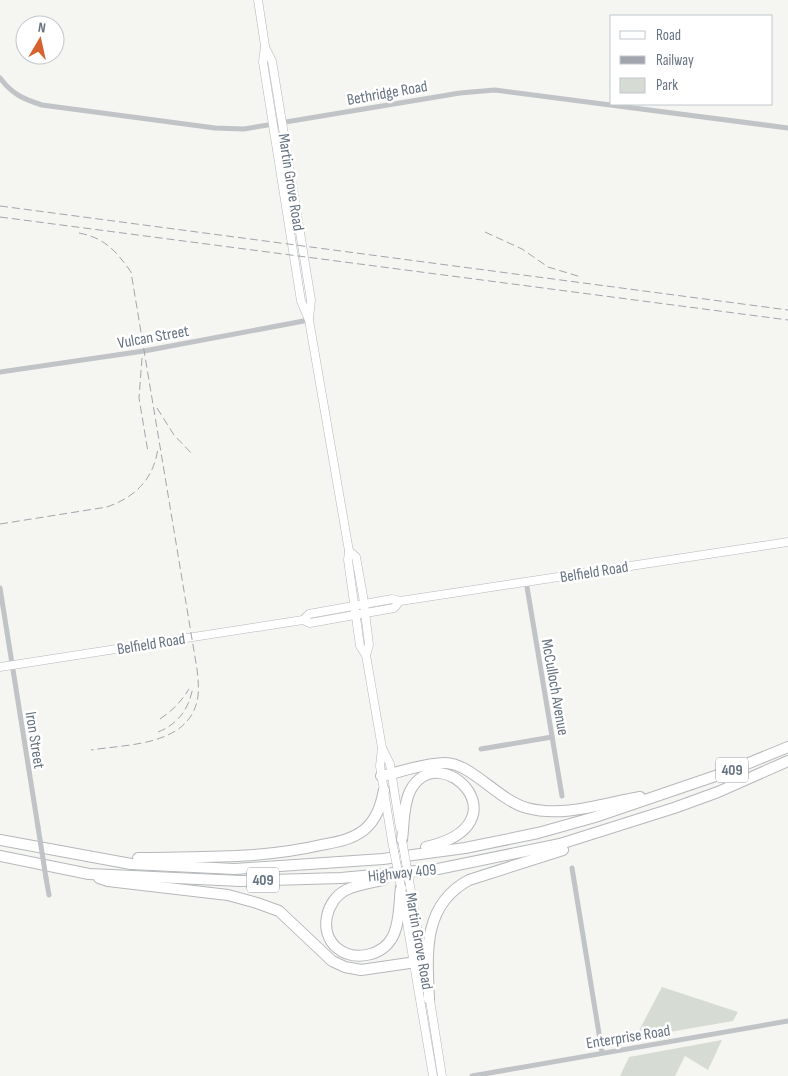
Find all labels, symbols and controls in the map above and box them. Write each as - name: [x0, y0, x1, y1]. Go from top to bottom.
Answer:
- north arrow: [15, 15, 65, 65]
- legend: [610, 15, 773, 105]
- text: N: [37, 19, 47, 37]
- text: Road: [656, 26, 681, 45]
- text: Railway: [656, 51, 694, 70]
- text: Park: [656, 76, 678, 95]
- street label: Bethridge Road: [346, 77, 429, 110]
- street label: Martin Grove Road: [273, 132, 308, 232]
- street label: Vulcan Street: [116, 322, 191, 353]
- street label: Belfield Road: [559, 558, 630, 587]
- street label: Belfield Road: [116, 630, 187, 659]
- street label: McCulloch Avenue: [537, 637, 572, 737]
- street label: Iron Street: [21, 710, 48, 770]
- road number: 409: [716, 758, 748, 782]
- street label: Highway 409: [367, 860, 437, 887]
- road number: 409: [247, 868, 279, 892]
- street label: Martin Grove Road: [401, 891, 436, 991]
- street label: Enterprise Road: [585, 1021, 672, 1054]

